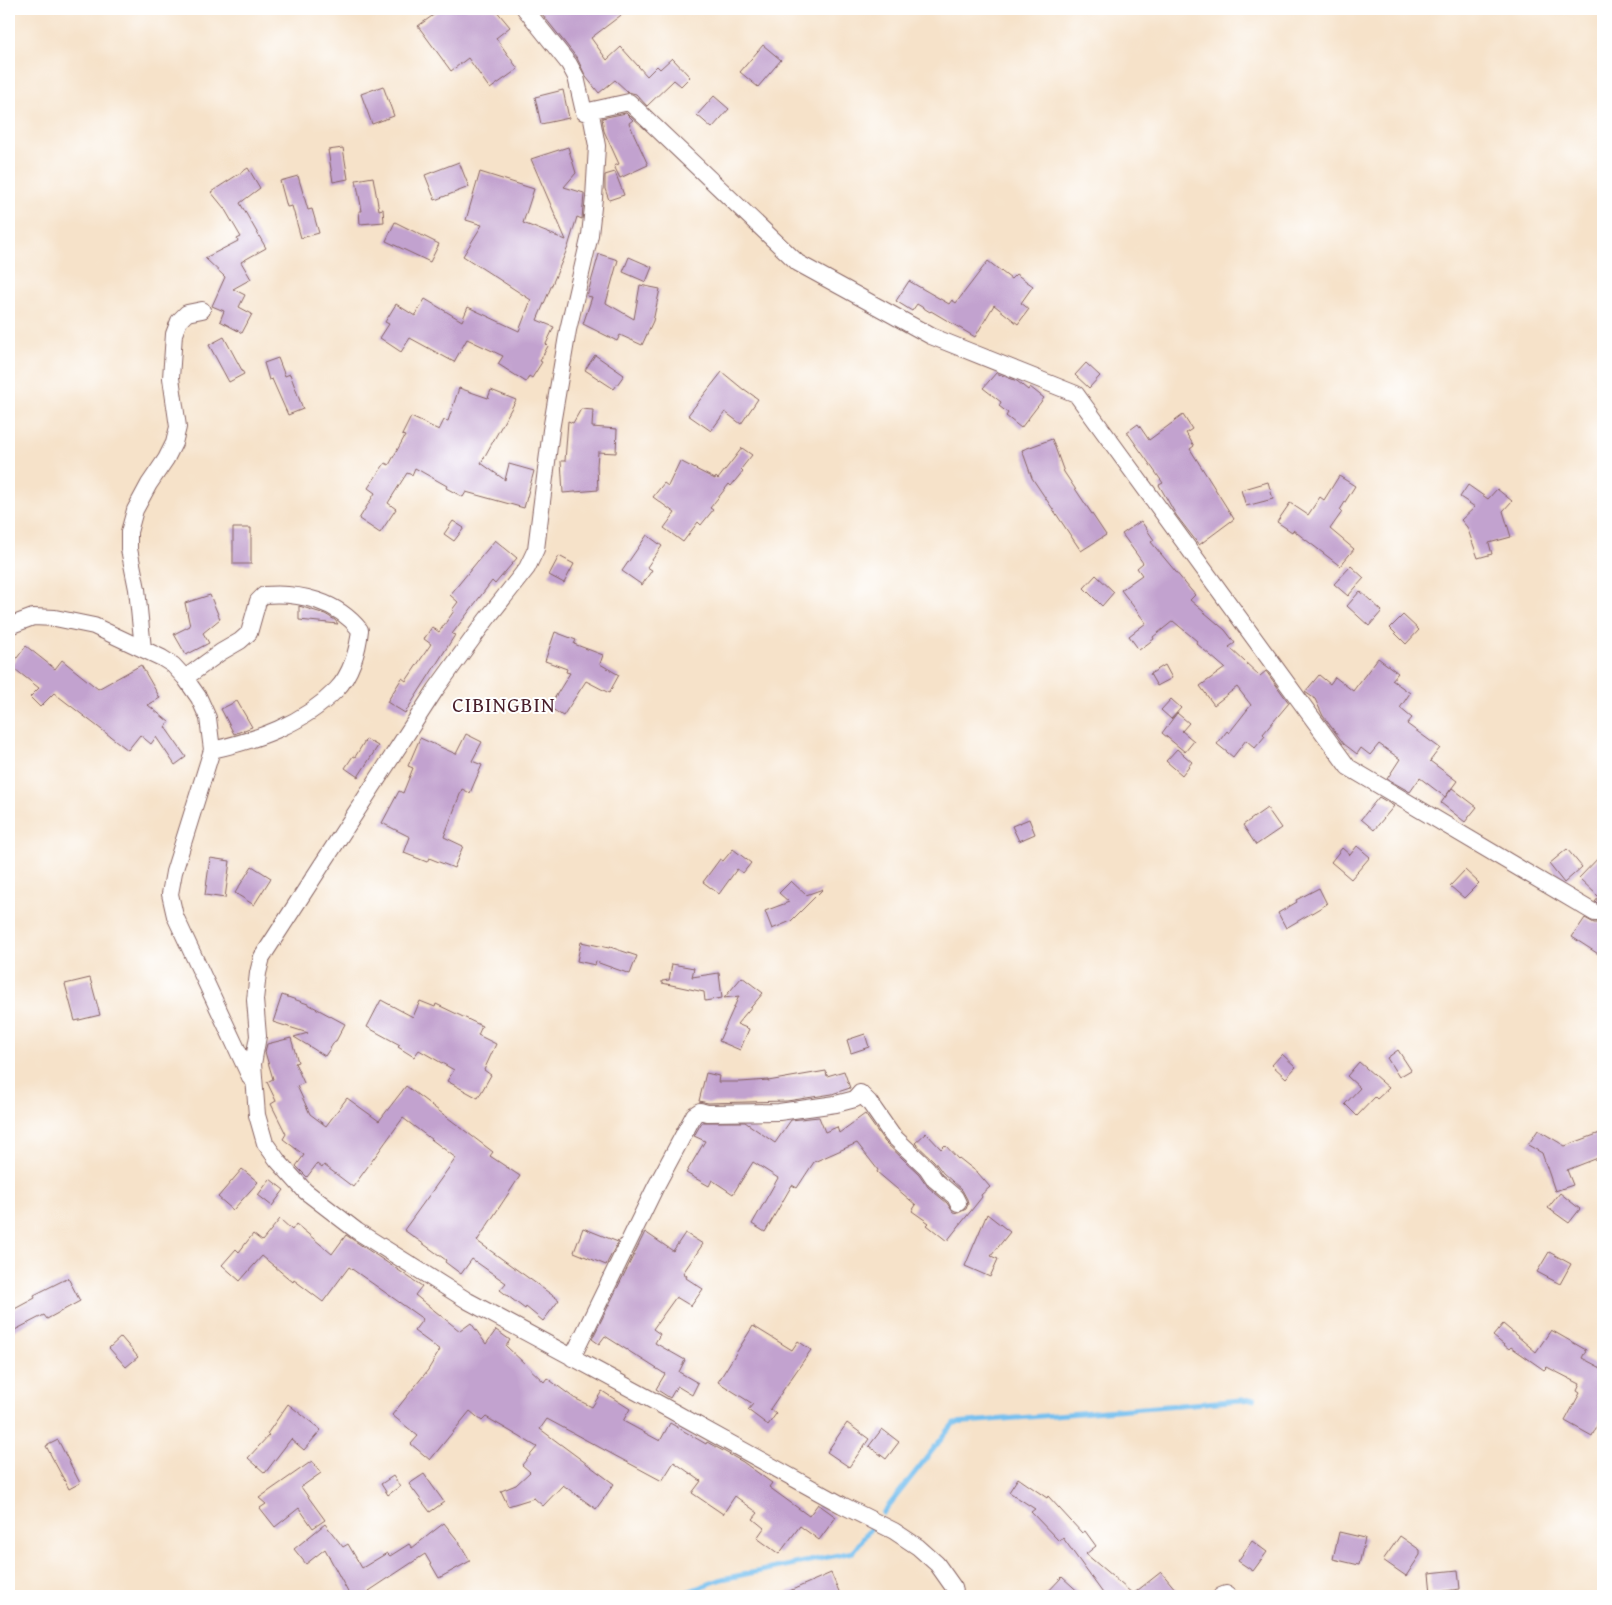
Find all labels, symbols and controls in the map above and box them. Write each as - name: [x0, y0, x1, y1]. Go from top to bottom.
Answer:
- district label: CIBINGBIN: [452, 689, 556, 720]

